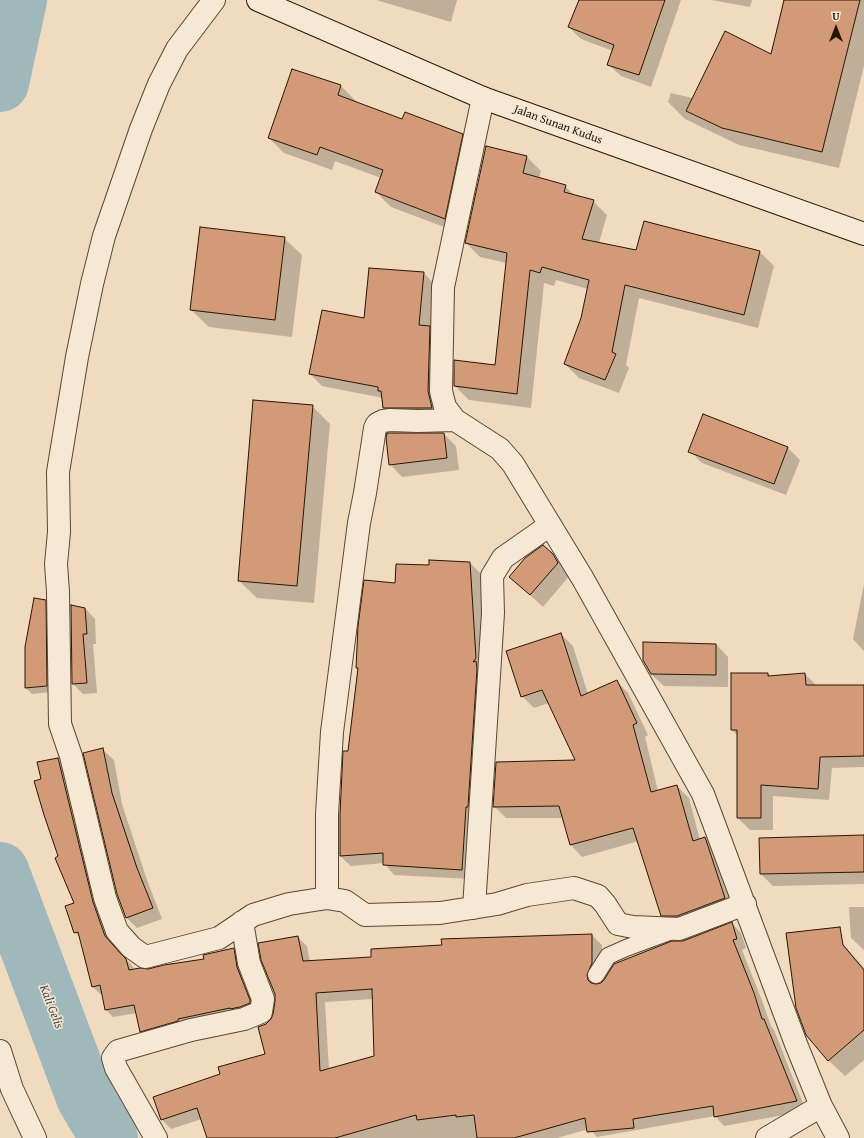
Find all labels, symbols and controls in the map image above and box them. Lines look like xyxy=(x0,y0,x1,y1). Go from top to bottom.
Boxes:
north arrow xyxy=(816,8,856,48)
text: U xyxy=(832,8,840,24)
street label: Jalan Sunan Kudus xyxy=(512,102,604,148)
water label: Kali Gelis xyxy=(36,983,66,1031)

